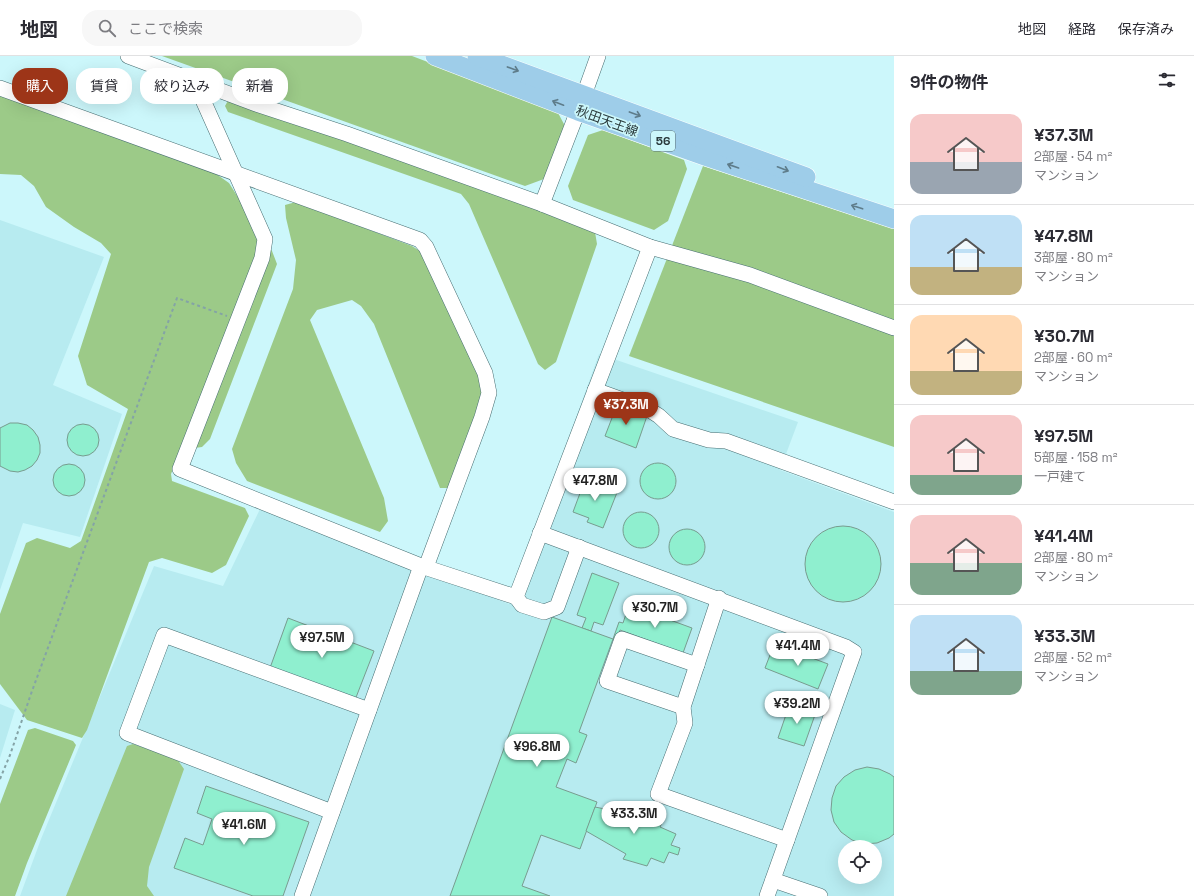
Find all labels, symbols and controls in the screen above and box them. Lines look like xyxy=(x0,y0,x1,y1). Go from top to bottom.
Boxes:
search box xyxy=(82,10,362,46)
text: 地図 xyxy=(20,17,58,42)
icon: search xyxy=(96,17,118,39)
text: ここで検索 xyxy=(128,19,203,38)
text: 地図 xyxy=(1018,20,1046,38)
text: 経路 xyxy=(1068,20,1096,38)
text: 保存済み xyxy=(1118,20,1174,38)
one-way arrow xyxy=(507,66,519,74)
chip: 購入 xyxy=(12,68,68,104)
chip: 賃貸 xyxy=(76,68,132,104)
chip: 絞り込み xyxy=(140,68,224,104)
chip: 新着 xyxy=(232,68,288,104)
icon: filters xyxy=(1156,69,1178,91)
text: 9件の物件 xyxy=(910,71,989,93)
one-way arrow xyxy=(553,99,565,107)
street label: 秋田天王線 xyxy=(574,102,640,140)
one-way arrow xyxy=(629,111,641,119)
text: ¥37.3M xyxy=(1034,124,1094,146)
icon: home xyxy=(942,130,990,178)
road number: 56 xyxy=(651,131,675,151)
text: 2部屋 · 54 m² xyxy=(1034,148,1112,165)
one-way arrow xyxy=(728,162,740,170)
one-way arrow xyxy=(777,166,789,174)
text: マンション xyxy=(1034,167,1099,184)
one-way arrow xyxy=(851,203,864,210)
text: ¥47.8M xyxy=(1034,225,1093,247)
icon: home xyxy=(942,231,990,279)
text: 3部屋 · 80 m² xyxy=(1034,249,1113,266)
text: マンション xyxy=(1034,268,1099,285)
text: ¥30.7M xyxy=(1034,325,1095,347)
icon: home xyxy=(942,331,990,379)
text: 2部屋 · 60 m² xyxy=(1034,349,1113,366)
text: マンション xyxy=(1034,368,1099,385)
pin: ¥37.3M xyxy=(593,392,659,426)
text: ¥37.3M xyxy=(603,396,649,413)
text: ¥97.5M xyxy=(1034,425,1093,447)
icon: home xyxy=(942,431,990,479)
text: 5部屋 · 158 m² xyxy=(1034,449,1118,466)
pin: ¥47.8M xyxy=(562,468,628,502)
text: 一戸建て xyxy=(1034,468,1086,485)
text: ¥47.8M xyxy=(572,472,618,489)
text: ¥41.4M xyxy=(1034,525,1093,547)
icon: home xyxy=(942,531,990,579)
text: 2部屋 · 80 m² xyxy=(1034,549,1113,566)
text: マンション xyxy=(1034,568,1099,585)
pin: ¥30.7M xyxy=(622,595,688,629)
text: ¥30.7M xyxy=(632,599,678,616)
pin: ¥97.5M xyxy=(289,625,355,659)
text: ¥33.3M xyxy=(1034,625,1096,647)
text: ¥97.5M xyxy=(299,629,345,646)
icon: home xyxy=(942,631,990,679)
pin: ¥41.4M xyxy=(765,633,831,667)
text: ¥41.4M xyxy=(775,637,821,654)
text: 2部屋 · 52 m² xyxy=(1034,649,1112,666)
text: マンション xyxy=(1034,668,1099,685)
pin: ¥39.2M xyxy=(764,691,830,725)
text: ¥39.2M xyxy=(774,695,820,712)
pin: ¥96.8M xyxy=(504,734,570,768)
text: ¥96.8M xyxy=(513,738,561,755)
pin: ¥33.3M xyxy=(601,801,667,835)
text: ¥33.3M xyxy=(610,805,658,822)
pin: ¥41.6M xyxy=(211,812,277,846)
text: ¥41.6M xyxy=(222,816,266,833)
map controls xyxy=(838,840,882,884)
button: locate xyxy=(838,840,882,884)

